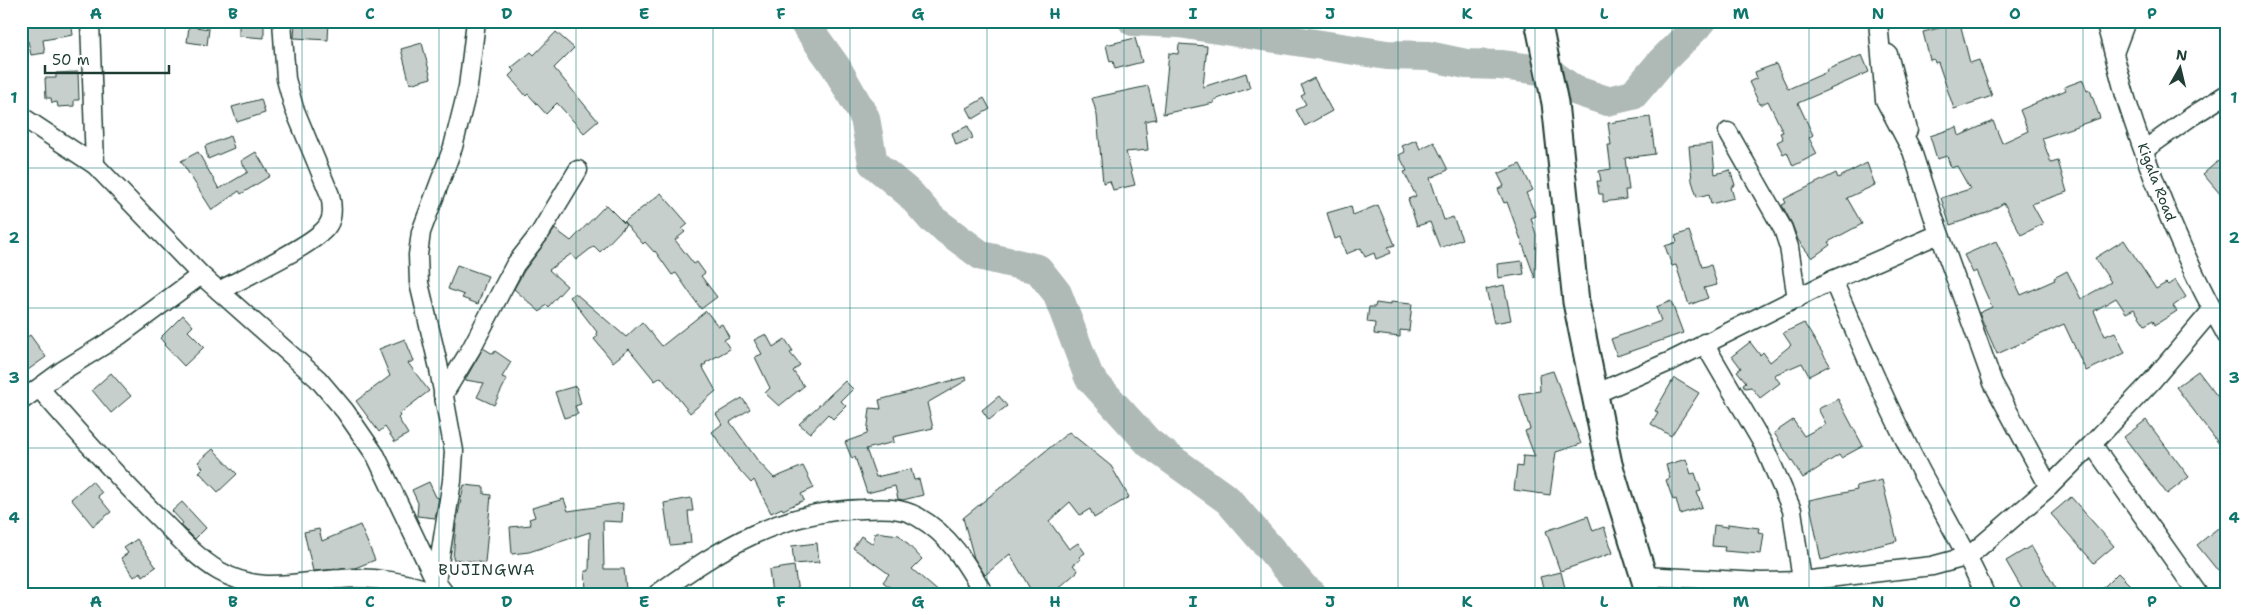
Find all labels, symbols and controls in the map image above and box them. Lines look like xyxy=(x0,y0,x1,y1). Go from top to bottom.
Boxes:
text: A xyxy=(90,3,102,24)
text: B xyxy=(228,3,238,24)
text: C xyxy=(365,3,375,24)
text: D xyxy=(501,3,513,24)
text: E xyxy=(639,3,649,24)
text: F xyxy=(776,3,786,24)
text: G xyxy=(912,3,925,24)
text: H xyxy=(1049,3,1061,24)
text: I xyxy=(1189,3,1198,24)
text: J xyxy=(1325,3,1335,24)
text: K xyxy=(1462,3,1473,24)
text: L xyxy=(1600,3,1609,24)
text: M xyxy=(1733,3,1750,24)
text: N xyxy=(1872,3,1884,24)
text: O xyxy=(2009,3,2021,24)
text: P xyxy=(2147,3,2157,24)
scale bar xyxy=(45,42,169,74)
north arrow xyxy=(2156,42,2206,92)
text: N xyxy=(2175,45,2189,65)
text: 50 m xyxy=(52,50,90,70)
text: 1 xyxy=(10,87,18,108)
text: 1 xyxy=(2230,87,2238,108)
street label: Kigala Road xyxy=(2134,140,2180,224)
text: 2 xyxy=(8,227,20,248)
text: 2 xyxy=(2228,227,2240,248)
text: 3 xyxy=(8,367,20,388)
text: 3 xyxy=(2228,367,2240,388)
text: 4 xyxy=(8,507,20,528)
text: 4 xyxy=(2228,507,2240,528)
district label: BUJINGWA xyxy=(438,559,536,580)
text: A xyxy=(90,591,102,612)
text: B xyxy=(228,591,238,612)
text: C xyxy=(365,591,375,612)
text: D xyxy=(501,591,513,612)
text: E xyxy=(639,591,649,612)
text: F xyxy=(776,591,786,612)
text: G xyxy=(912,591,925,612)
text: H xyxy=(1049,591,1061,612)
text: I xyxy=(1189,591,1198,612)
text: J xyxy=(1325,591,1335,612)
text: K xyxy=(1462,591,1473,612)
text: L xyxy=(1600,591,1609,612)
text: M xyxy=(1733,591,1750,612)
text: N xyxy=(1872,591,1884,612)
text: O xyxy=(2009,591,2021,612)
text: P xyxy=(2147,591,2157,612)

